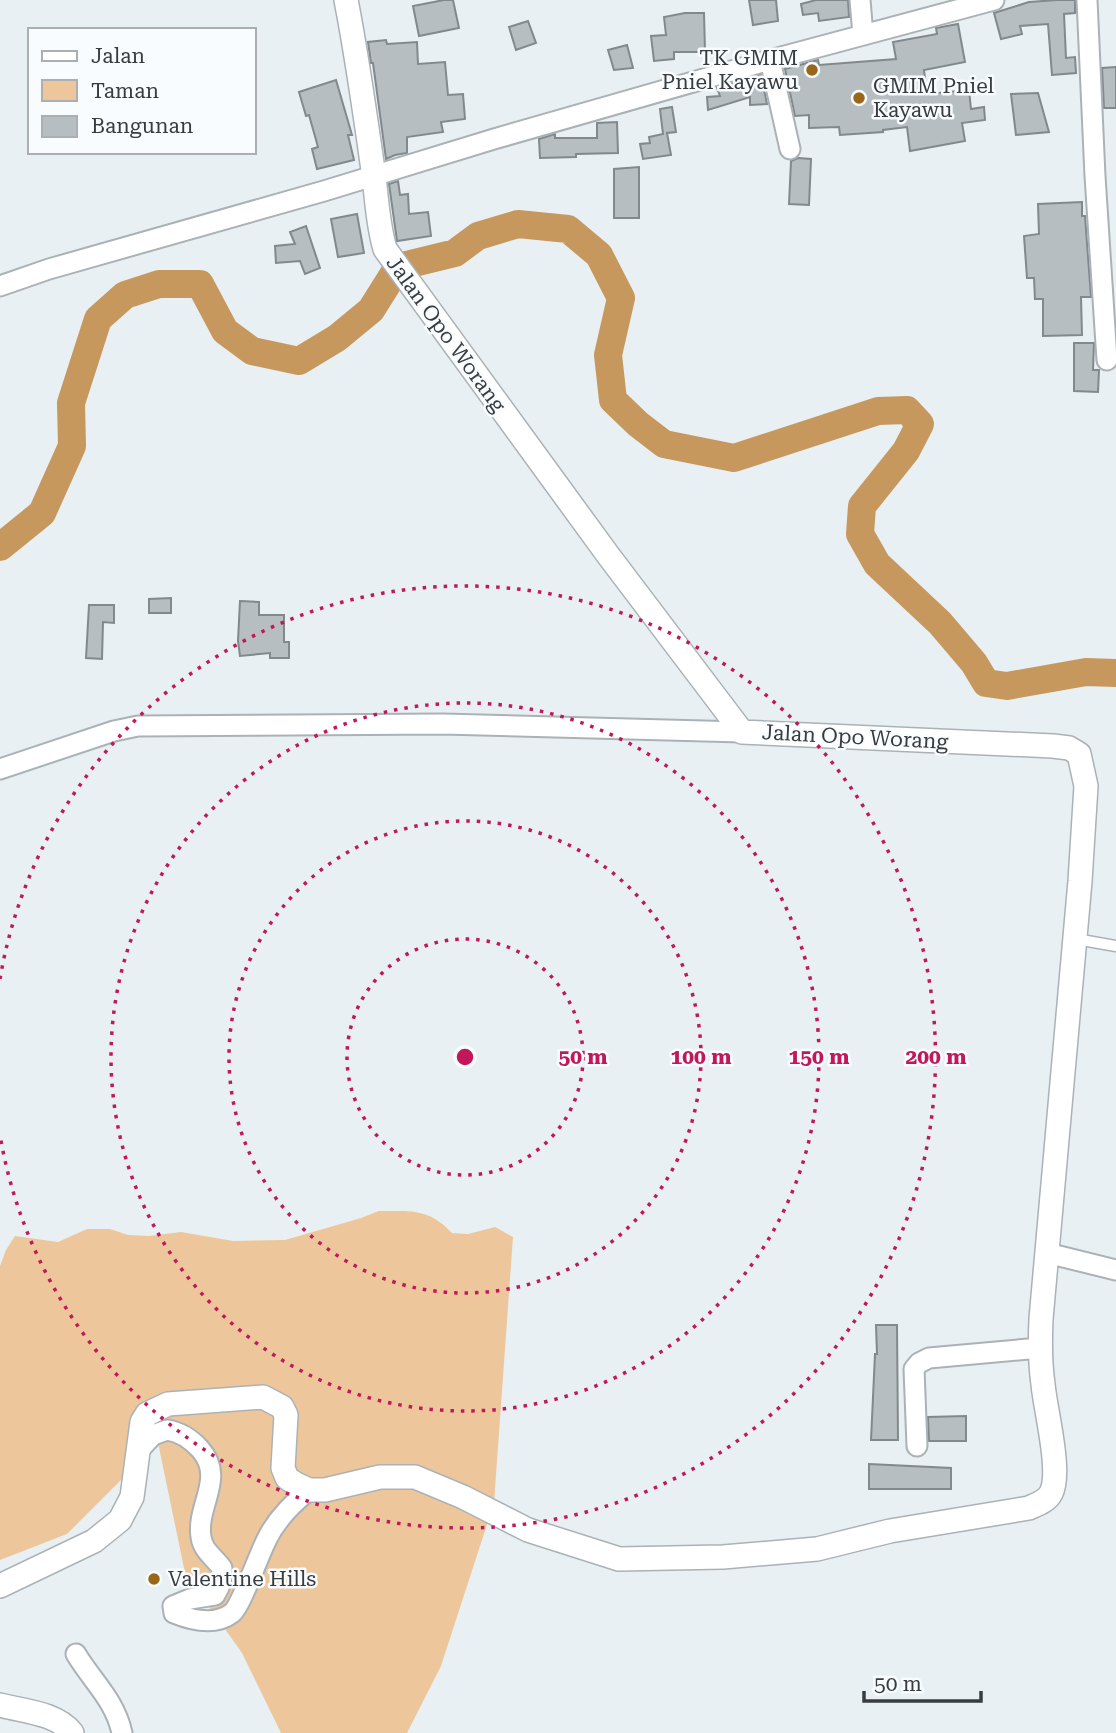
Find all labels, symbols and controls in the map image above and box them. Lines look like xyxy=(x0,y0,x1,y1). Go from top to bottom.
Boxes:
legend xyxy=(28,28,256,154)
text: Jalan xyxy=(91,44,146,68)
place label: TK GMIM Pniel Kayawu xyxy=(662,46,798,94)
marker: TK GMIM Pniel Kayawu xyxy=(804,62,820,78)
place label: GMIM Pniel Kayawu xyxy=(873,74,995,122)
text: Taman xyxy=(91,79,160,103)
marker: GMIM Pniel Kayawu xyxy=(851,90,867,106)
text: Bangunan xyxy=(91,114,194,138)
street label: Jalan Opo Worang xyxy=(381,251,511,417)
street label: Jalan Opo Worang xyxy=(761,720,949,754)
centre of rings xyxy=(453,1045,477,1069)
text: 50 m xyxy=(558,1045,608,1069)
text: 100 m xyxy=(671,1045,731,1069)
text: 150 m xyxy=(789,1045,849,1069)
text: 200 m xyxy=(906,1045,966,1069)
place label: Valentine Hills xyxy=(168,1567,316,1591)
marker: Valentine Hills xyxy=(146,1571,162,1587)
scale bar xyxy=(864,1660,981,1704)
text: 50 m xyxy=(874,1672,922,1696)

